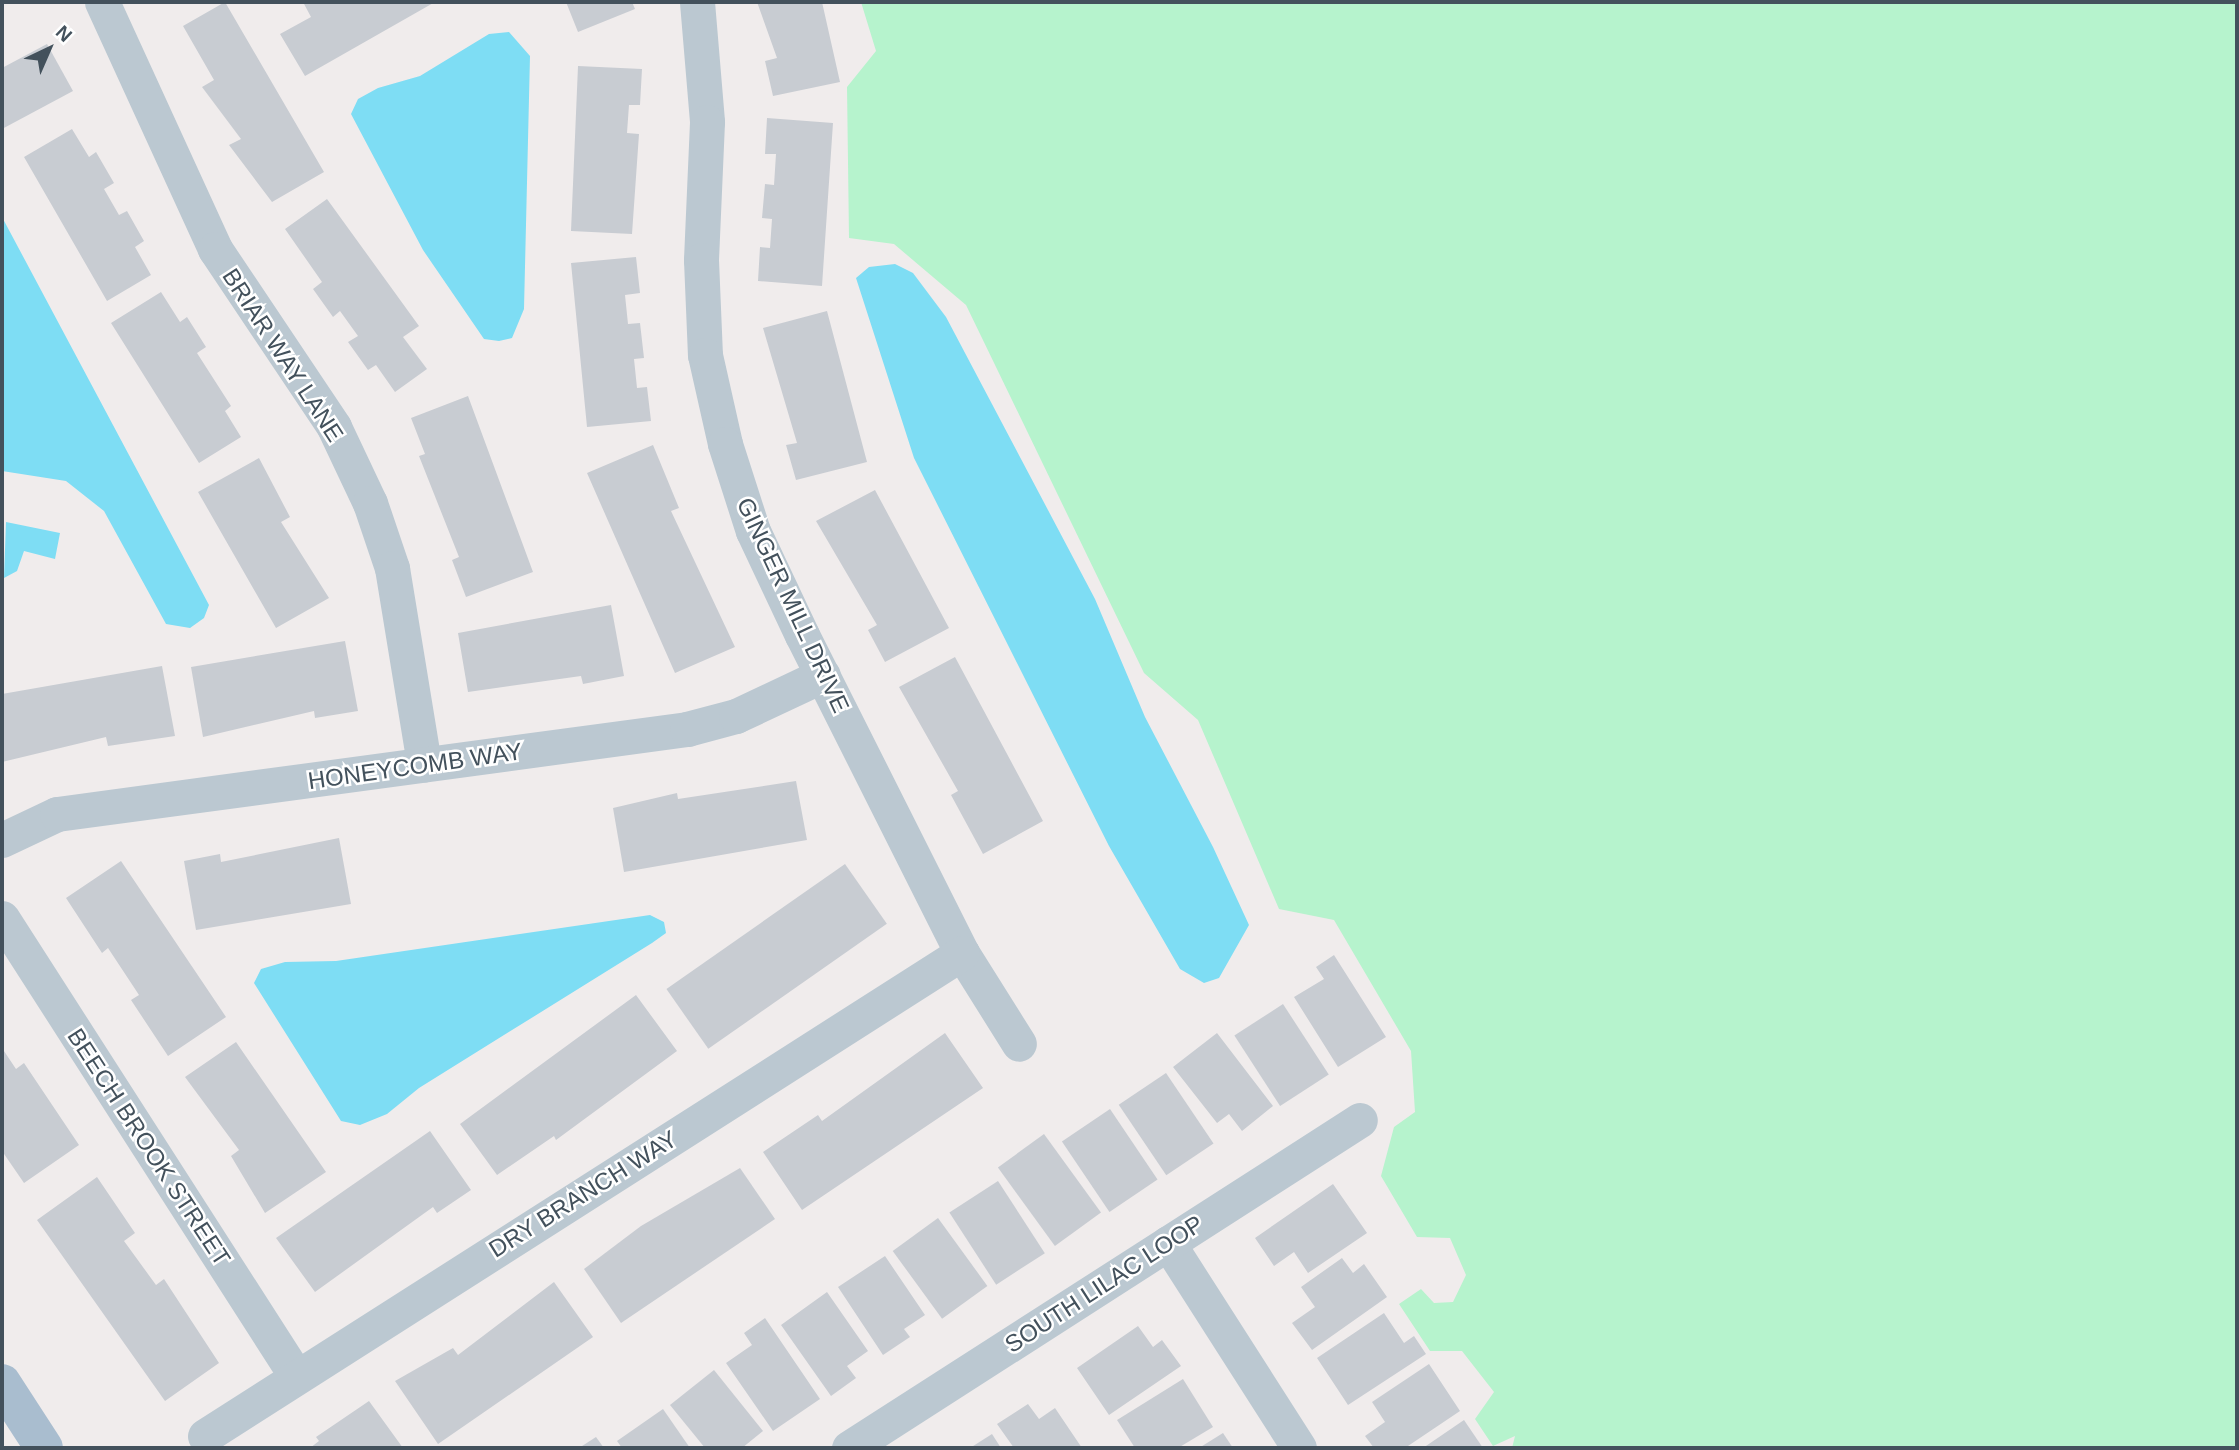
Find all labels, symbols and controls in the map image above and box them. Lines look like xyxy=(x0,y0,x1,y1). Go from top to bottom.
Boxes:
north arrow xyxy=(14,14,84,84)
text: N xyxy=(52,21,76,46)
street label: BRIAR WAY LANE xyxy=(216,263,350,447)
street label: GINGER MILL DRIVE xyxy=(730,493,856,717)
street label: HONEYCOMB WAY xyxy=(306,737,524,795)
street label: BEECH BROOK STREET xyxy=(61,1023,237,1271)
street label: DRY BRANCH WAY xyxy=(483,1124,683,1264)
street label: SOUTH LILAC LOOP xyxy=(999,1209,1209,1359)

